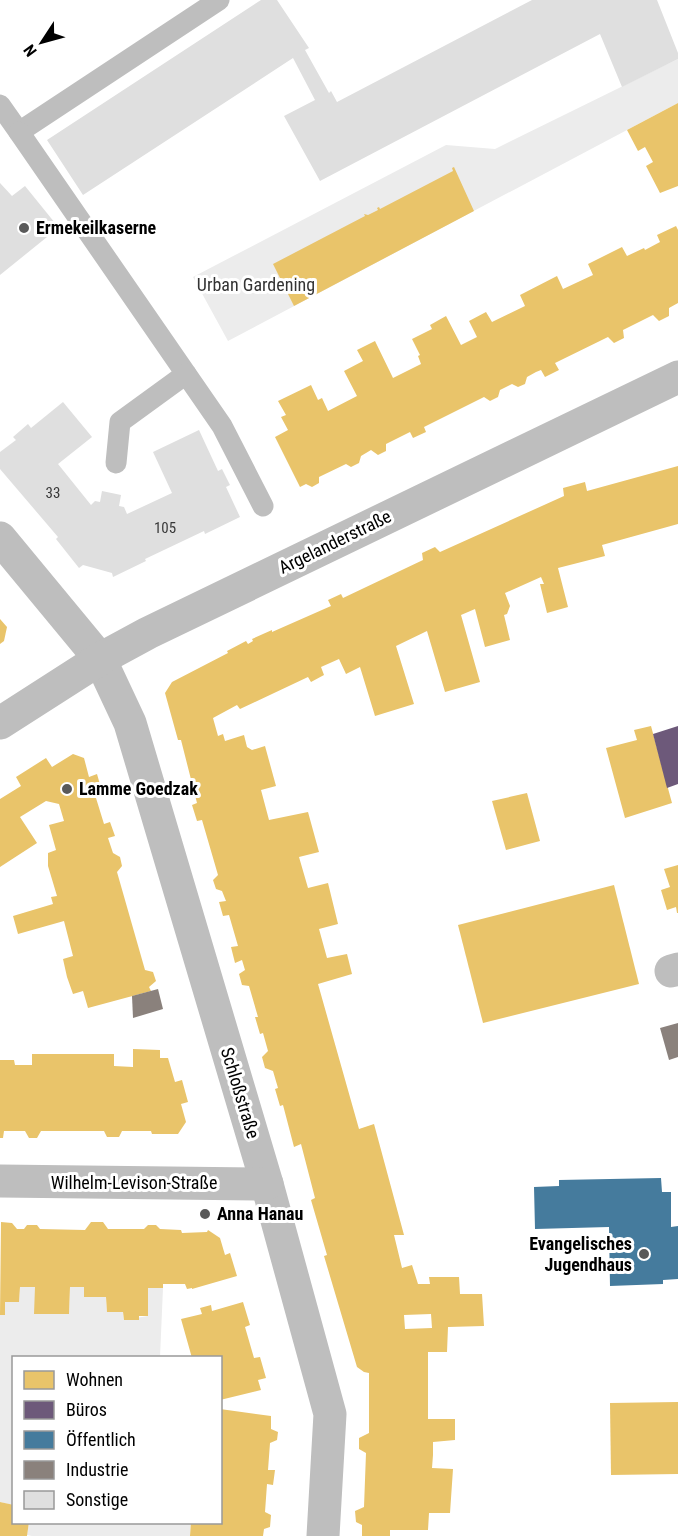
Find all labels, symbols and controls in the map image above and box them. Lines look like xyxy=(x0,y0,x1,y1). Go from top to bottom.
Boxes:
north arrow xyxy=(12,12,72,72)
text: N xyxy=(20,41,41,60)
place label: Ermekeilkaserne xyxy=(36,217,157,238)
marker: Ermekeilkaserne xyxy=(17,221,31,235)
park label: Urban Gardening xyxy=(197,274,315,295)
house number: 33 xyxy=(46,484,60,502)
street label: Argelanderstraße xyxy=(275,505,394,578)
house number: 105 xyxy=(154,519,176,537)
place label: Lamme Goedzak xyxy=(79,778,198,799)
marker: Lamme Goedzak xyxy=(60,782,74,796)
street label: Schloßstraße xyxy=(217,1045,264,1141)
street label: Wilhelm-Levison-Straße xyxy=(51,1172,217,1193)
place label: Anna Hanau xyxy=(217,1203,303,1224)
marker: Anna Hanau xyxy=(198,1207,212,1221)
place label: Evangelisches Jugendhaus xyxy=(529,1233,632,1275)
marker: Evangelisches Jugendhaus xyxy=(637,1247,651,1261)
legend xyxy=(12,1356,222,1524)
text: Wohnen xyxy=(66,1369,123,1390)
text: Büros xyxy=(66,1399,107,1420)
text: Öffentlich xyxy=(66,1429,136,1450)
text: Industrie xyxy=(66,1459,128,1480)
text: Sonstige xyxy=(66,1489,128,1510)

